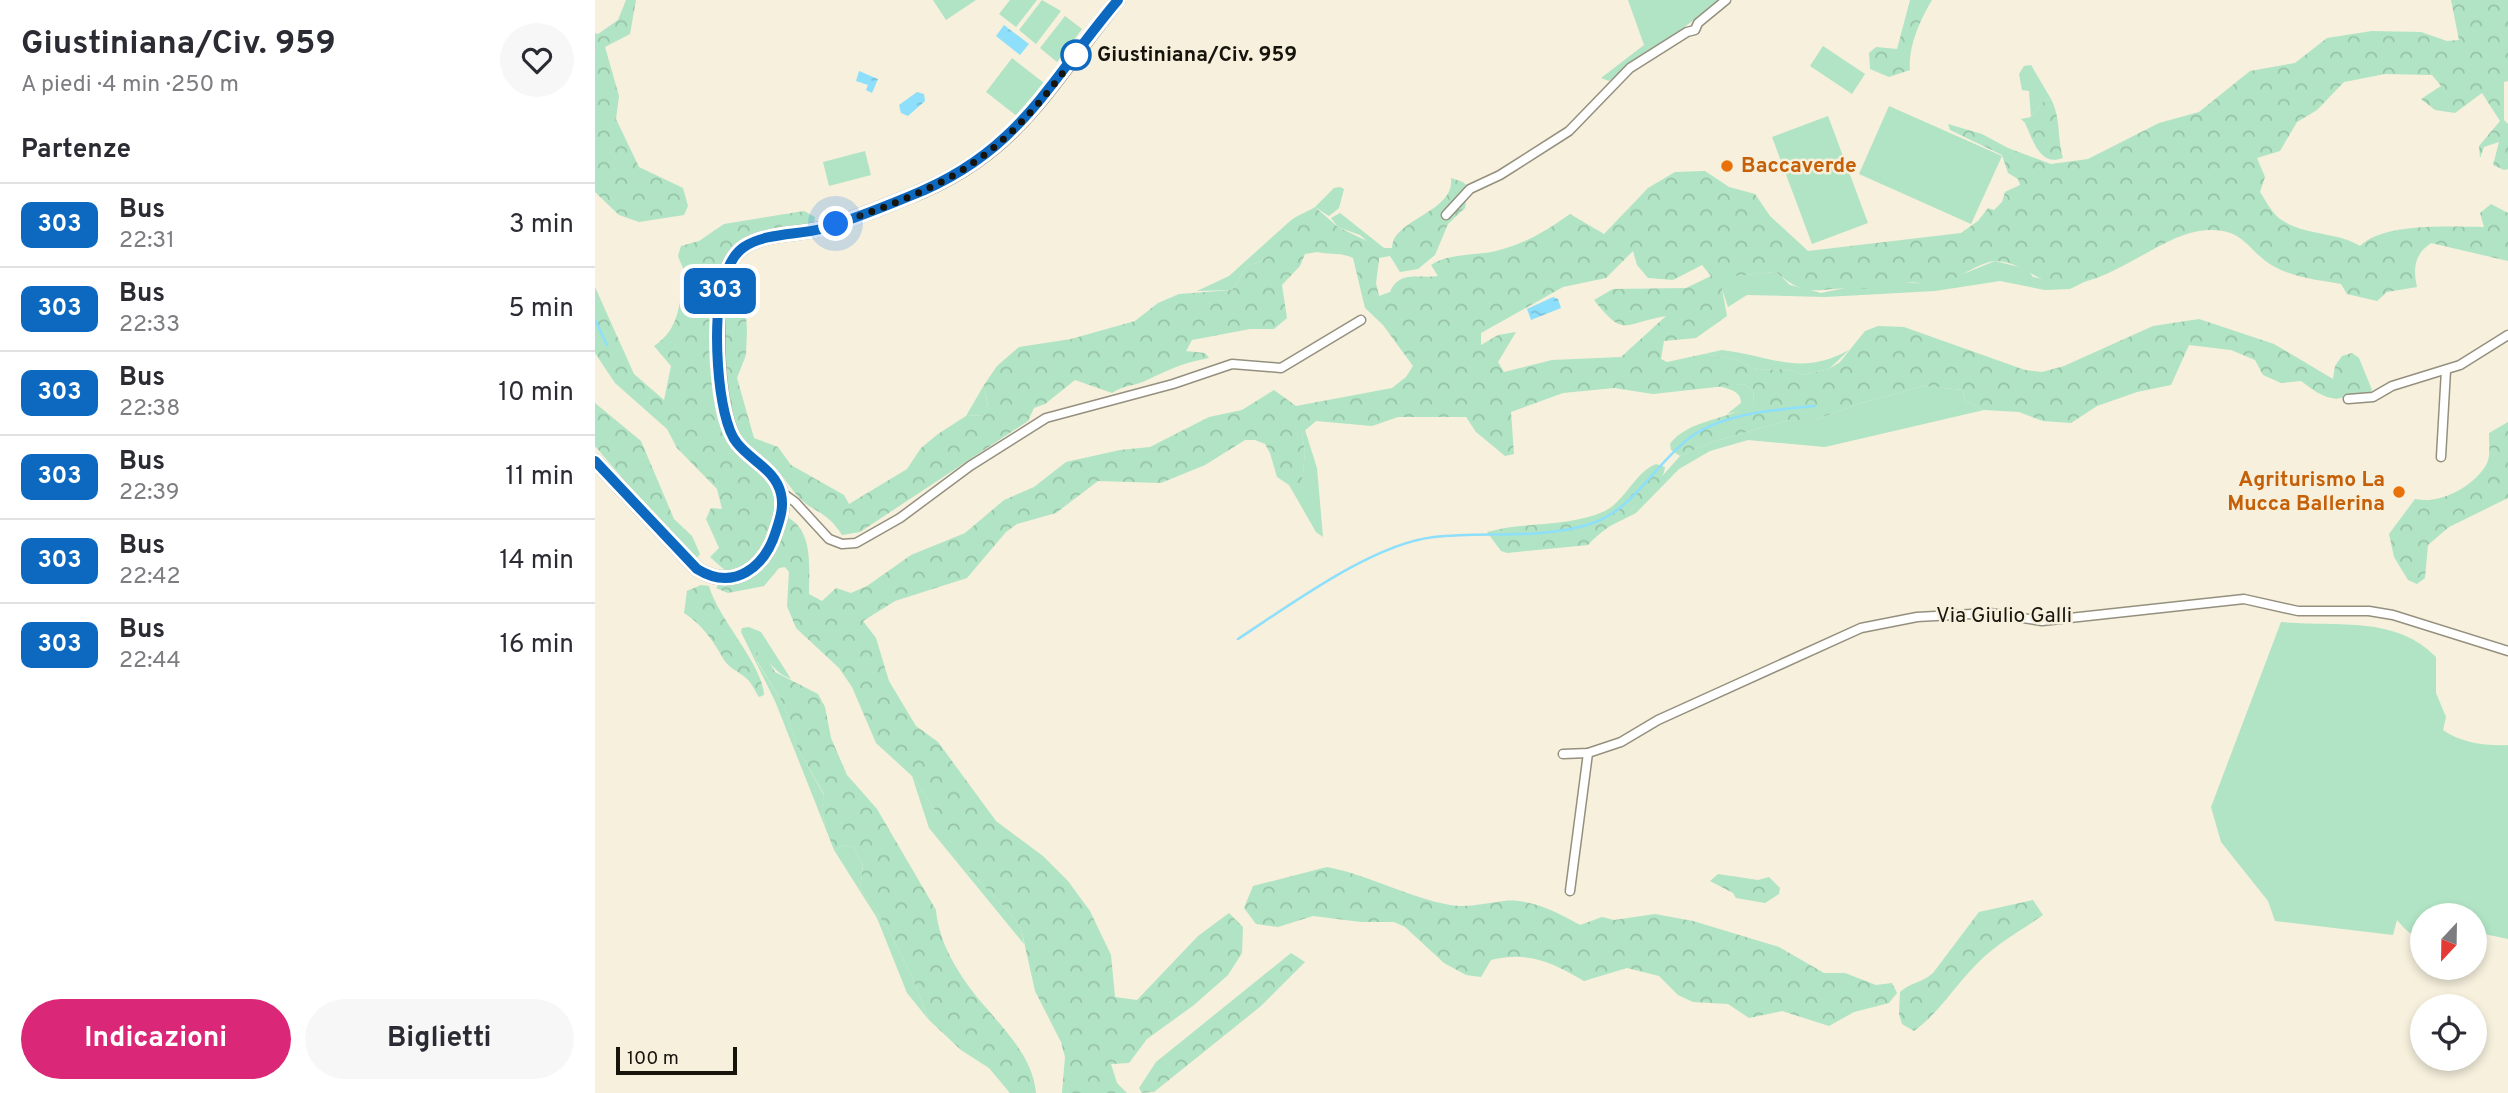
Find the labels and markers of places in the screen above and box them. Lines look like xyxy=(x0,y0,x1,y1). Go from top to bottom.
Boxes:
marker: Giustiniana/Civ. 959 xyxy=(1061,40,1091,70)
place label: Giustiniana/Civ. 959 xyxy=(1097,42,1297,69)
place label: Baccaverde xyxy=(1741,153,1857,180)
marker: Baccaverde xyxy=(1719,158,1735,174)
place label: Agriturismo La Mucca Ballerina xyxy=(2227,467,2385,518)
marker: Agriturismo La Mucca Ballerina xyxy=(2391,484,2407,500)

